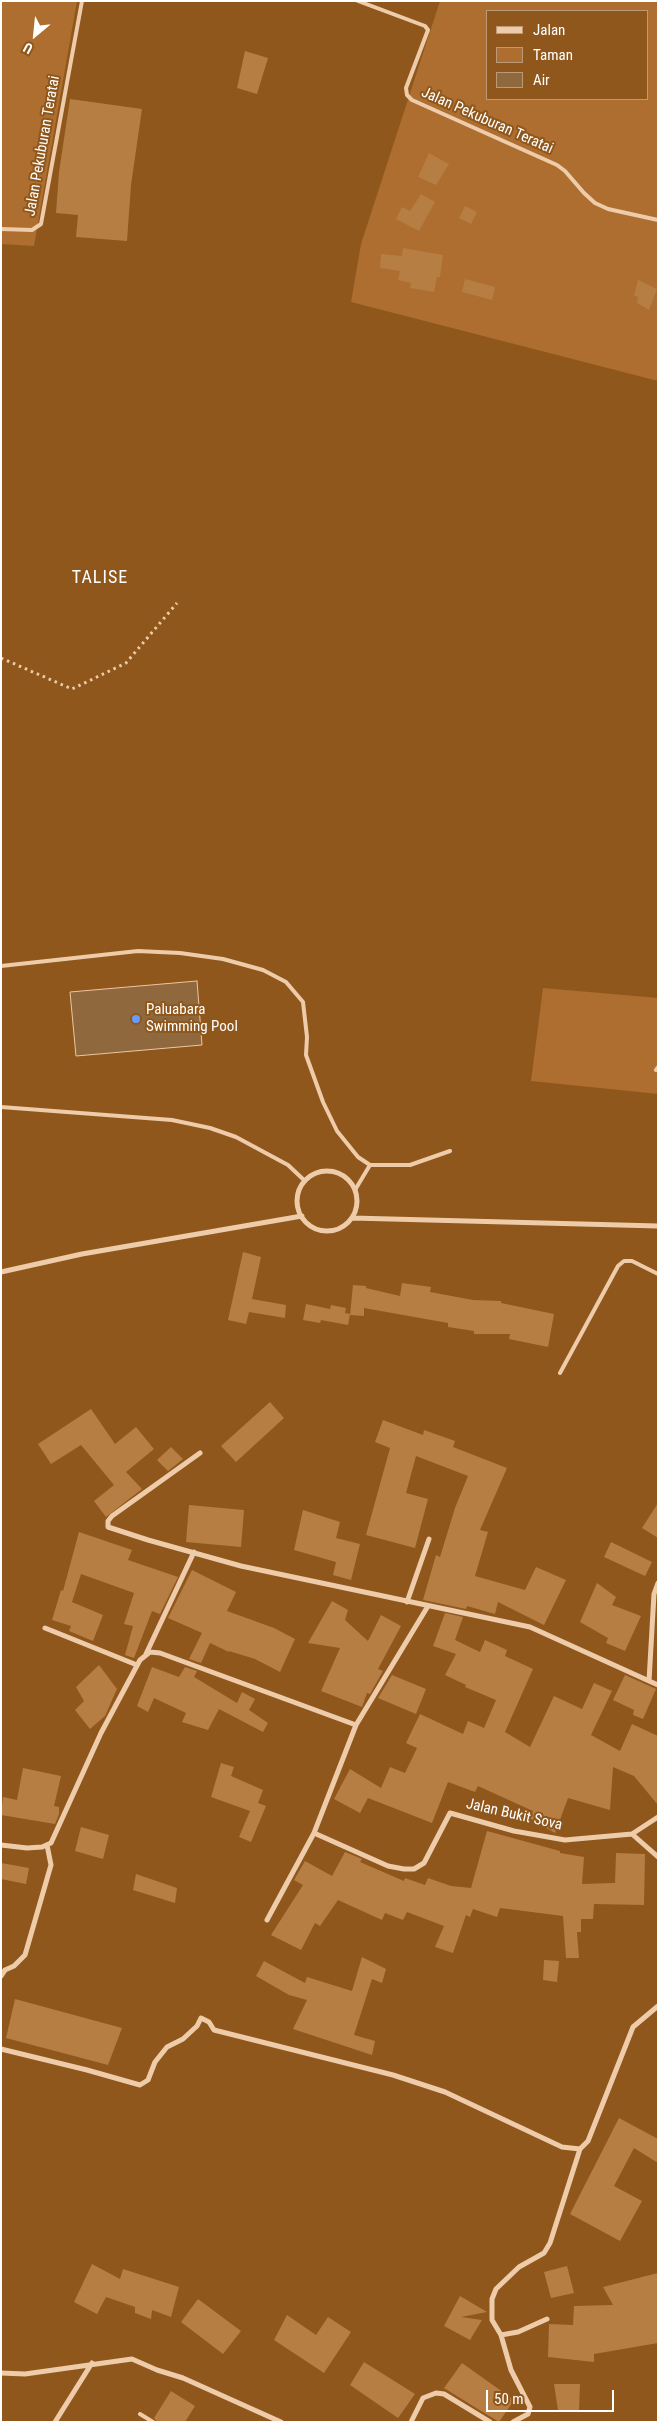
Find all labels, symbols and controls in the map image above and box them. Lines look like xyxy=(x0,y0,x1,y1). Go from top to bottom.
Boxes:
north arrow xyxy=(10,10,60,60)
legend xyxy=(487,10,649,100)
text: Jalan xyxy=(533,21,565,39)
text: U xyxy=(21,39,35,57)
text: Taman xyxy=(533,46,573,64)
text: Air xyxy=(533,71,550,89)
street label: Jalan Pekuburan Teratai xyxy=(22,74,64,218)
street label: Jalan Pekuburan Teratai xyxy=(418,84,556,158)
district label: TALISE xyxy=(71,567,129,589)
place label: Paluabara Swimming Pool xyxy=(146,1001,238,1036)
marker: Paluabara Swimming Pool xyxy=(130,1013,142,1025)
street label: Jalan Bukit Sova xyxy=(464,1795,564,1835)
scale bar xyxy=(489,2380,616,2412)
text: 50 m xyxy=(494,2390,524,2408)

